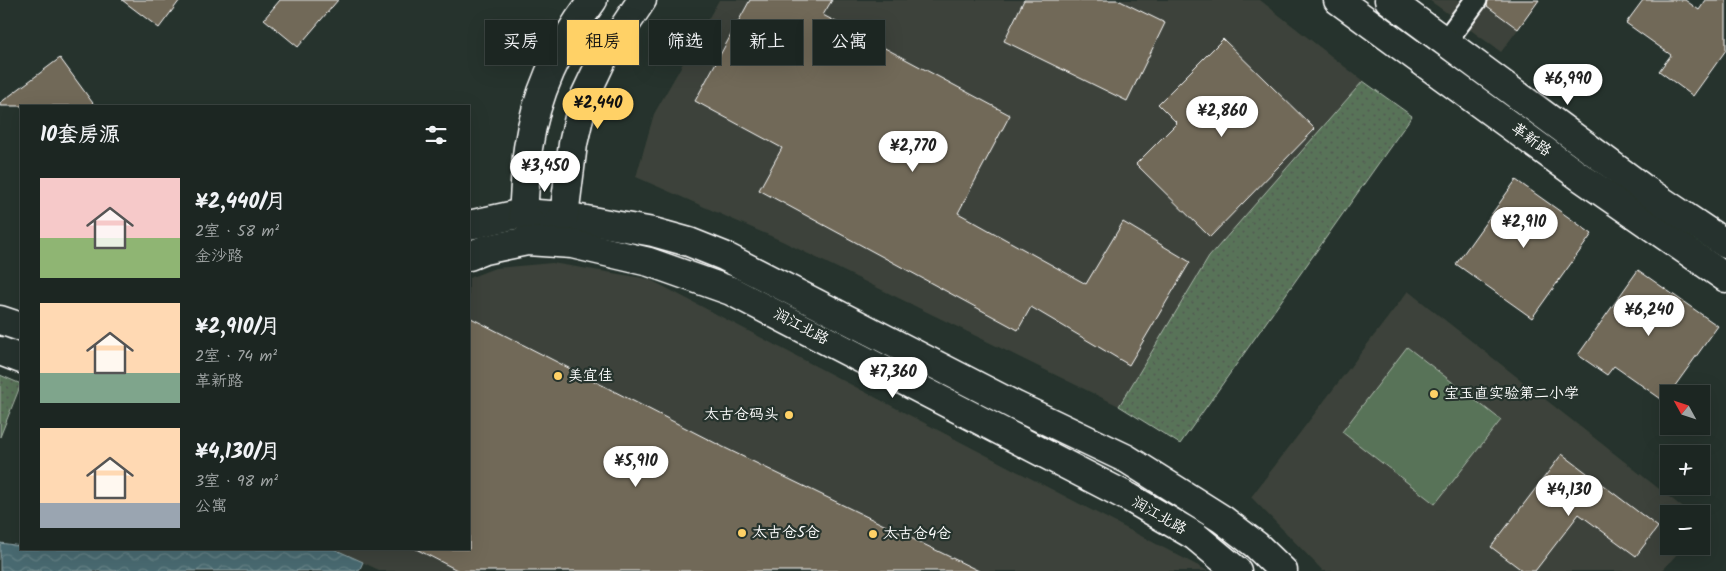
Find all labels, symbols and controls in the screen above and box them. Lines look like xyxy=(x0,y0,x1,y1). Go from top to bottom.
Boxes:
chip: 买房 xyxy=(485,20,557,65)
chip: 租房 xyxy=(567,20,639,65)
chip: 筛选 xyxy=(649,20,721,65)
chip: 新上 xyxy=(731,20,803,65)
chip: 公寓 xyxy=(813,20,885,65)
pin: ¥6,990 xyxy=(1527,64,1609,106)
text: ¥6,990 xyxy=(1544,67,1592,92)
pin: ¥2,440 xyxy=(557,88,639,130)
text: ¥2,440 xyxy=(573,91,623,116)
pin: ¥2,860 xyxy=(1181,96,1263,138)
text: ¥2,860 xyxy=(1197,99,1247,124)
street label: 革新路 xyxy=(1506,117,1556,163)
text: 10套房源 xyxy=(40,119,120,152)
icon: filters xyxy=(422,121,450,149)
pin: ¥2,770 xyxy=(872,130,954,173)
text: ¥2,770 xyxy=(890,134,936,159)
pin: ¥3,450 xyxy=(504,150,586,193)
text: ¥3,450 xyxy=(521,154,569,179)
text: ¥2,440/月 xyxy=(195,186,286,219)
icon: home xyxy=(80,198,140,258)
pin: ¥2,910 xyxy=(1483,206,1565,249)
text: ¥2,910 xyxy=(1502,210,1546,235)
text: 2室 · 58 m² xyxy=(195,219,279,244)
text: 金沙路 xyxy=(195,244,243,269)
pin: ¥6,240 xyxy=(1608,294,1690,337)
text: ¥6,240 xyxy=(1625,298,1673,323)
street label: 润江北路 xyxy=(769,302,833,352)
text: ¥2,910/月 xyxy=(195,311,280,344)
icon: home xyxy=(80,323,140,383)
text: 2室 · 74 m² xyxy=(195,344,277,369)
pin: ¥7,360 xyxy=(852,356,934,399)
text: ¥7,360 xyxy=(869,360,917,385)
place label: 美宜佳 xyxy=(568,364,613,388)
text: 革新路 xyxy=(195,369,243,394)
marker: 美宜佳 xyxy=(552,370,564,382)
place label: 宝玉直实验第二小学 xyxy=(1444,382,1579,406)
north arrow xyxy=(1660,385,1710,435)
map controls xyxy=(1660,385,1710,555)
marker: 宝玉直实验第二小学 xyxy=(1428,388,1440,400)
place label: 太古仓码头 xyxy=(704,403,779,427)
marker: 太古仓码头 xyxy=(783,409,795,421)
text: ¥4,130/月 xyxy=(195,436,280,469)
button: + xyxy=(1660,445,1710,495)
pin: ¥5,910 xyxy=(595,446,677,488)
icon: home xyxy=(80,448,140,508)
text: ¥5,910 xyxy=(614,449,658,474)
text: 3室 · 98 m² xyxy=(195,469,278,494)
pin: ¥4,130 xyxy=(1528,474,1610,517)
text: ¥4,130 xyxy=(1547,478,1591,503)
street label: 润江北路 xyxy=(1127,491,1191,541)
text: 公寓 xyxy=(195,494,227,519)
button: − xyxy=(1660,505,1710,555)
place label: 太古仓5仓 xyxy=(752,521,820,545)
place label: 太古仓4仓 xyxy=(883,522,951,546)
marker: 太古仓5仓 xyxy=(736,527,748,539)
marker: 太古仓4仓 xyxy=(867,528,879,540)

